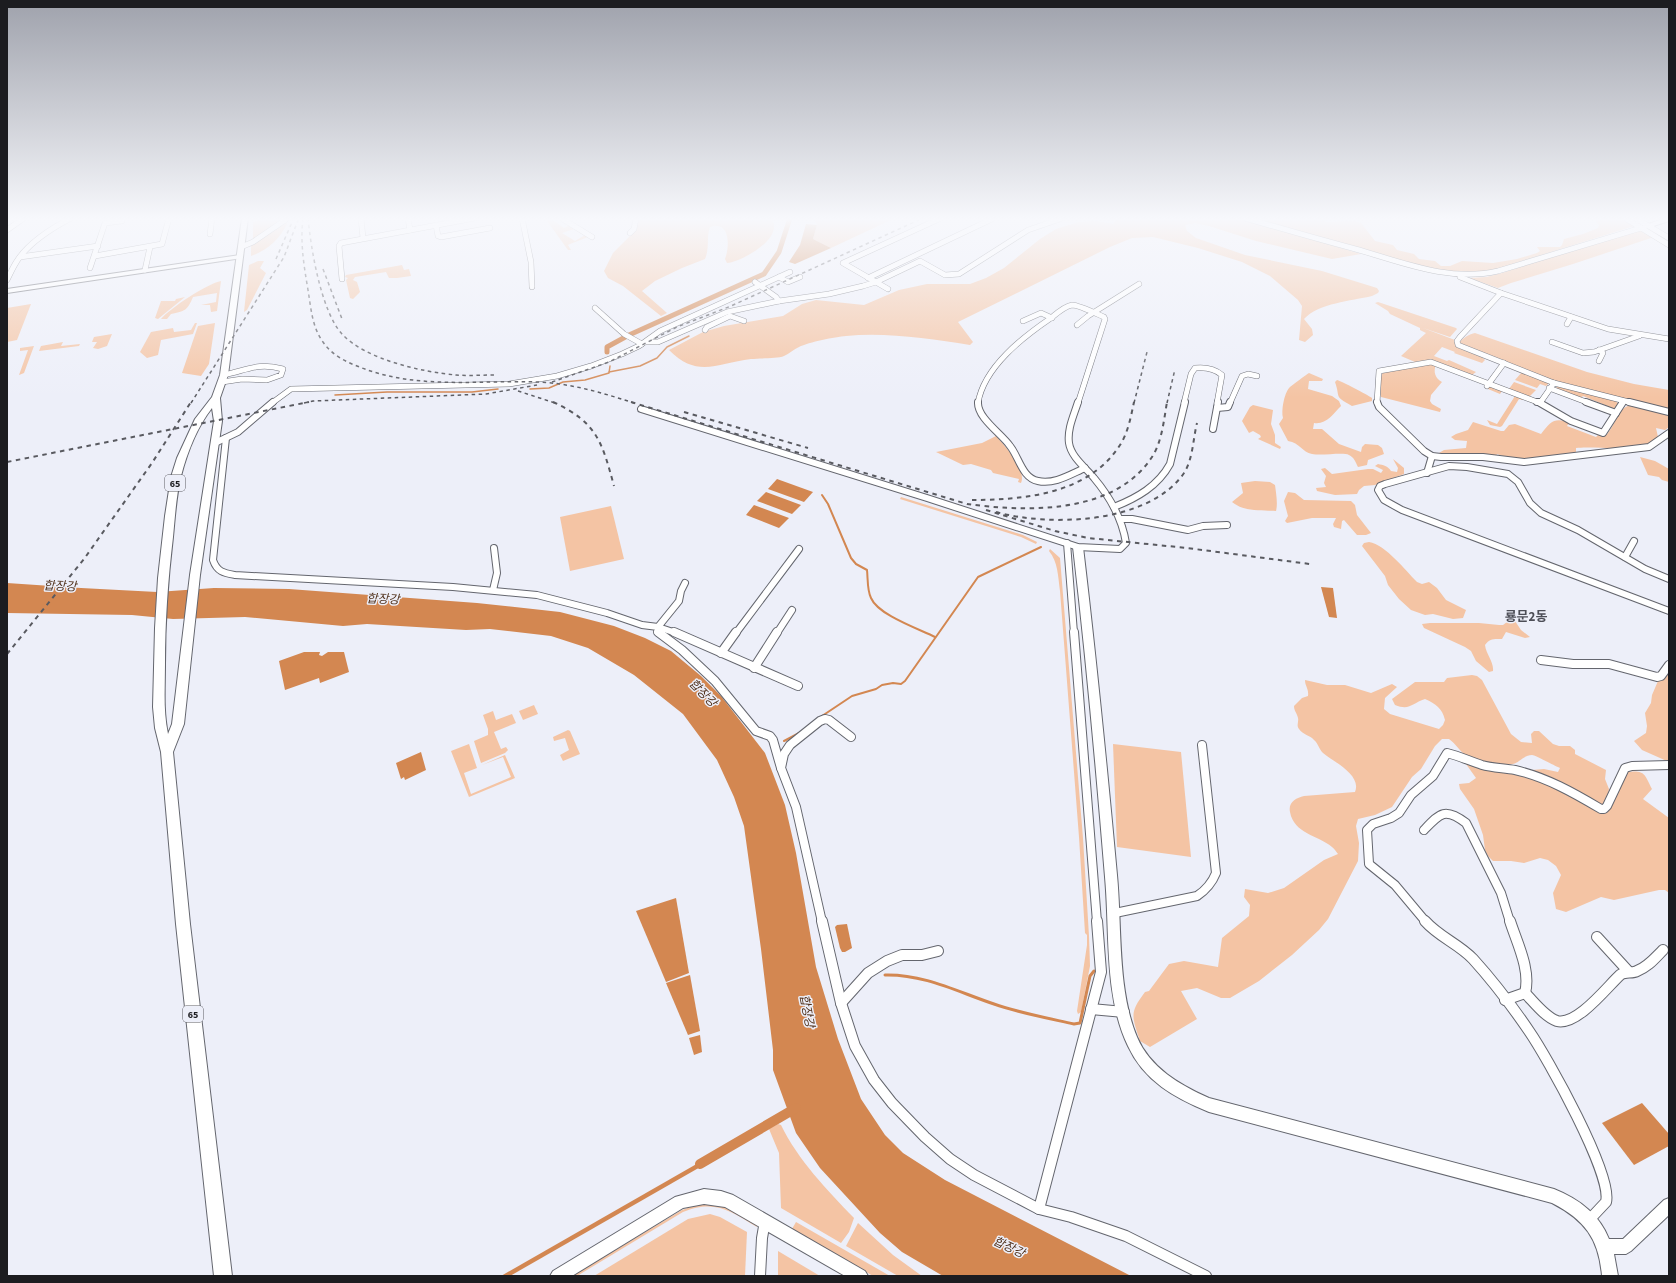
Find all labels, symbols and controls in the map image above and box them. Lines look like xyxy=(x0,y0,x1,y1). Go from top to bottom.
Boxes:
road number: 65 xyxy=(165,475,185,491)
water label: 합장강 xyxy=(43,577,79,596)
water label: 합장강 xyxy=(366,590,402,609)
district label: 룡문2동 xyxy=(1505,608,1547,626)
water label: 합장강 xyxy=(685,676,722,712)
water label: 합장강 xyxy=(795,993,818,1031)
road number: 65 xyxy=(183,1006,203,1022)
water label: 합장강 xyxy=(990,1233,1029,1263)

